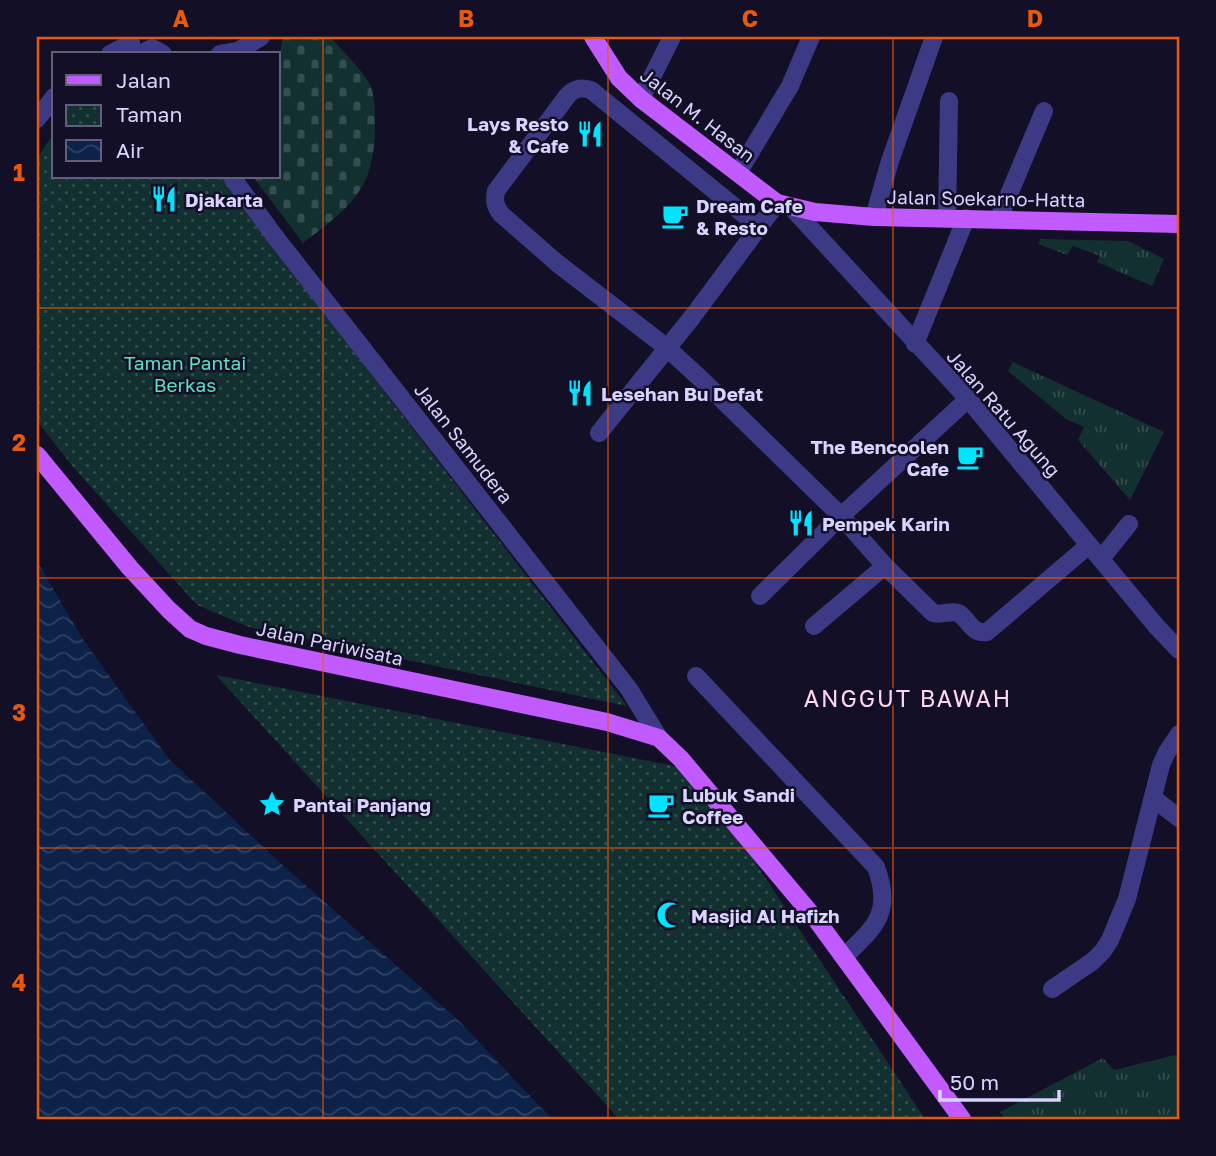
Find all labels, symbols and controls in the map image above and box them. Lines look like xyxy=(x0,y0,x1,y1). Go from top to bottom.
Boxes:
text: A xyxy=(173,4,190,32)
text: B xyxy=(458,4,474,32)
text: C xyxy=(742,4,758,32)
text: D xyxy=(1027,4,1043,32)
legend xyxy=(52,52,280,178)
street label: Jalan M. Hasan xyxy=(636,63,760,167)
text: Jalan xyxy=(116,67,171,93)
text: Taman xyxy=(116,101,182,127)
place label: Lays Resto & Cafe xyxy=(467,112,569,157)
restaurant icon: Lays Resto & Cafe xyxy=(575,119,605,149)
text: Air xyxy=(116,137,144,163)
text: 1 xyxy=(13,158,25,186)
restaurant icon: Djakarta xyxy=(149,184,179,214)
street label: Jalan Soekarno-Hatta xyxy=(886,185,1086,211)
place label: Djakarta xyxy=(185,188,263,211)
place label: Dream Cafe & Resto xyxy=(696,194,803,239)
cafe icon: Dream Cafe & Resto xyxy=(660,201,690,231)
street label: Jalan Ratu Agung xyxy=(943,345,1065,481)
park label: Taman Pantai Berkas xyxy=(124,351,246,396)
street label: Jalan Samudera xyxy=(410,378,518,508)
restaurant icon: Lesehan Bu Defat xyxy=(565,378,595,408)
place label: Lesehan Bu Defat xyxy=(601,382,763,405)
text: 2 xyxy=(12,428,26,456)
place label: The Bencoolen Cafe xyxy=(810,435,949,480)
cafe icon: The Bencoolen Cafe xyxy=(955,442,985,472)
restaurant icon: Pempek Karin xyxy=(786,508,816,538)
place label: Pempek Karin xyxy=(822,512,950,535)
street label: Jalan Pariwisata xyxy=(255,616,405,670)
district label: ANGGUT BAWAH xyxy=(804,684,1012,712)
text: 3 xyxy=(12,698,26,726)
place label: Lubuk Sandi Coffee xyxy=(682,783,795,828)
place icon: Pantai Panjang xyxy=(257,789,287,819)
cafe icon: Lubuk Sandi Coffee xyxy=(646,790,676,820)
place label: Pantai Panjang xyxy=(293,793,431,816)
mosque icon: Masjid Al Hafizh xyxy=(655,900,685,930)
place label: Masjid Al Hafizh xyxy=(691,904,840,927)
text: 4 xyxy=(12,968,26,996)
scale bar xyxy=(940,1058,1058,1102)
text: 50 m xyxy=(950,1069,999,1095)

